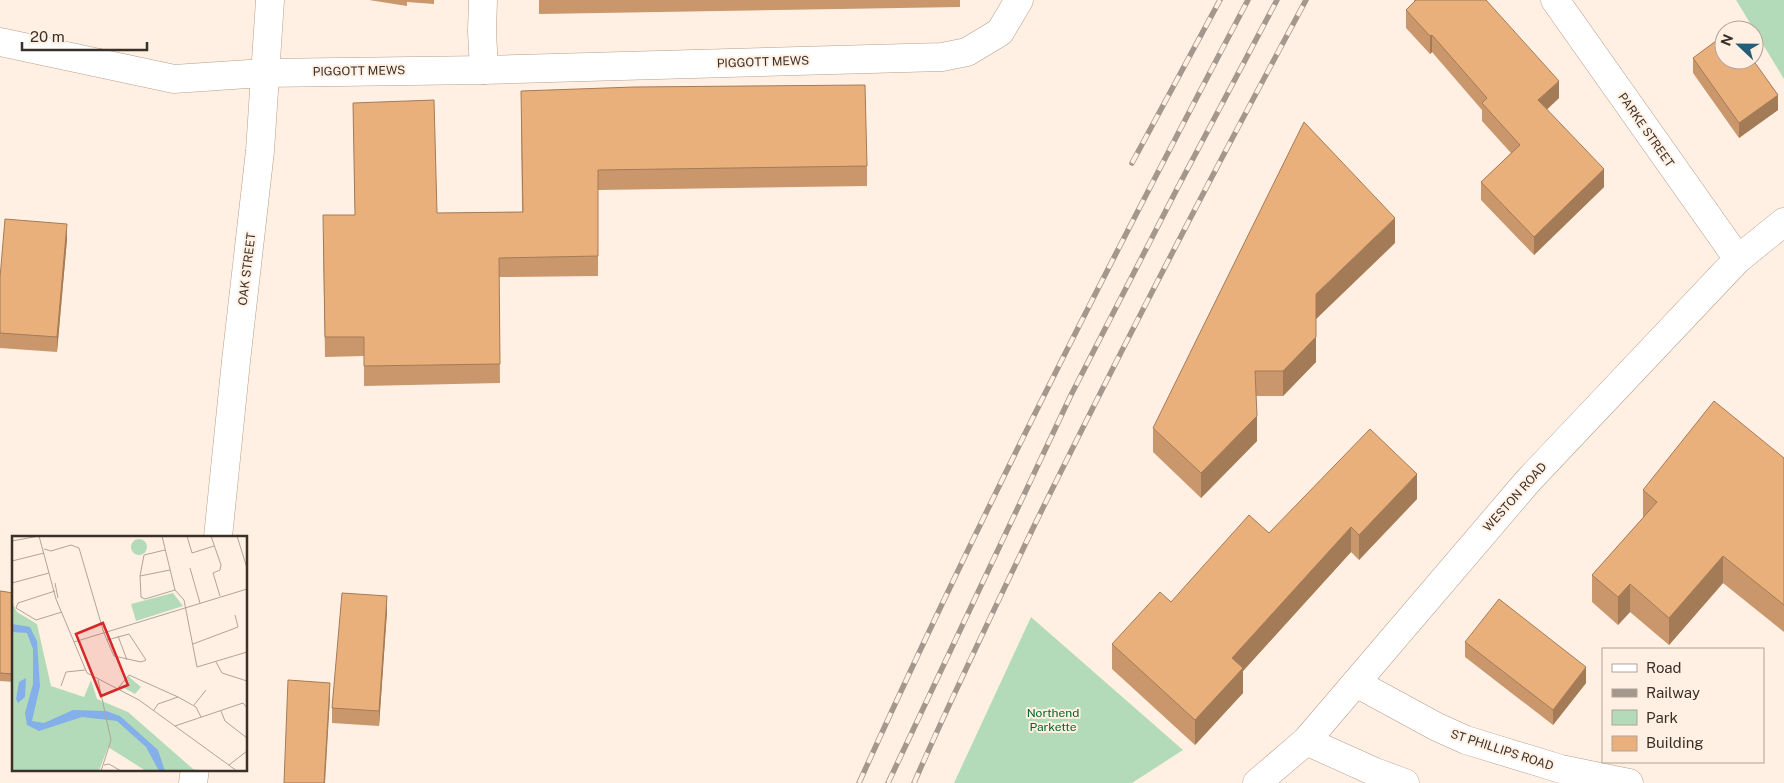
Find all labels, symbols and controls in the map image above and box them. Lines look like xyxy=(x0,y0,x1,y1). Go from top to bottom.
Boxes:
scale bar xyxy=(22,20,148,52)
north arrow xyxy=(1714,20,1764,70)
text: 20 m xyxy=(30,28,65,45)
text: N xyxy=(1717,32,1736,48)
street label: PIGGOTT MEWS xyxy=(717,53,809,71)
street label: PIGGOTT MEWS xyxy=(313,63,405,79)
street label: PARKE STREET xyxy=(1615,90,1677,170)
street label: OAK STREET xyxy=(236,232,258,306)
street label: WESTON ROAD xyxy=(1480,460,1550,534)
inset map xyxy=(12,536,248,770)
legend xyxy=(1602,648,1764,763)
text: Road xyxy=(1646,659,1682,676)
text: Railway xyxy=(1646,684,1700,701)
park label: Northend Parkette xyxy=(1027,706,1079,734)
text: Park xyxy=(1646,709,1678,726)
street label: ST PHILLIPS ROAD xyxy=(1449,727,1555,773)
text: Building xyxy=(1646,734,1704,751)

